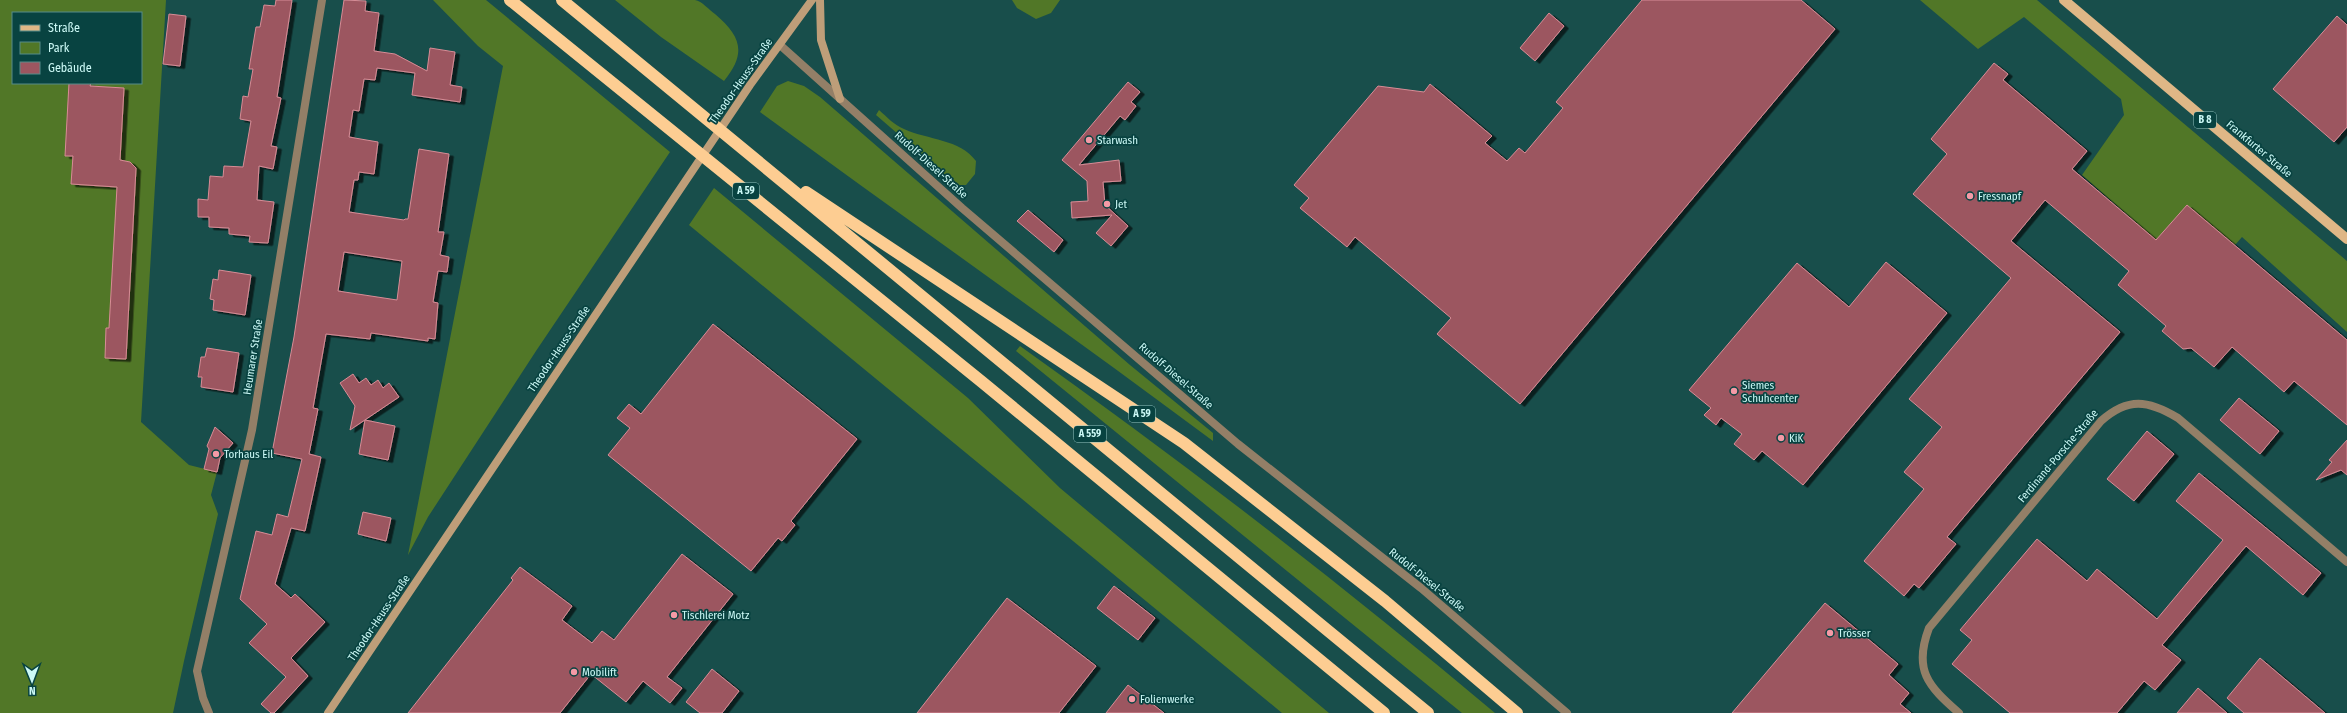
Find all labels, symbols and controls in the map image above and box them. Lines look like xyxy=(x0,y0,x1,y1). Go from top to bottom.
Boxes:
legend xyxy=(12,12,142,84)
text: Straße xyxy=(48,21,80,35)
street label: Theodor-Heuss-Straße xyxy=(707,36,775,126)
text: Park xyxy=(48,41,70,55)
text: Gebäude xyxy=(48,61,92,75)
road number: B 8 xyxy=(2194,112,2216,128)
street label: Frankfurter Straße xyxy=(2224,118,2294,180)
street label: Rudolf-Diesel-Straße xyxy=(892,129,970,201)
place label: Starwash xyxy=(1097,134,1138,147)
marker: Starwash xyxy=(1084,135,1094,145)
road number: A 59 xyxy=(733,183,759,199)
place label: Fressnapf xyxy=(1978,190,2022,203)
marker: Fressnapf xyxy=(1965,191,1975,201)
place label: Jet xyxy=(1115,198,1127,211)
marker: Jet xyxy=(1102,199,1112,209)
street label: Theodor-Heuss-Straße xyxy=(525,303,593,395)
street label: Heumarer Straße xyxy=(241,318,265,396)
street label: Rudolf-Diesel-Straße xyxy=(1136,340,1216,412)
place label: Siemes Schuhcenter xyxy=(1742,379,1798,405)
marker: Siemes Schuhcenter xyxy=(1729,386,1739,396)
road number: A 59 xyxy=(1129,406,1155,422)
street label: Ferdinand-Porsche-Straße xyxy=(2015,407,2101,505)
road number: A 559 xyxy=(1074,426,1106,442)
place label: KiK xyxy=(1789,432,1804,445)
marker: KiK xyxy=(1776,433,1786,443)
place label: Torhaus Eil xyxy=(224,448,273,461)
marker: Torhaus Eil xyxy=(211,449,221,459)
street label: Rudolf-Diesel-Straße xyxy=(1386,545,1468,615)
street label: Theodor-Heuss-Straße xyxy=(345,572,413,664)
place label: Tischlerei Motz xyxy=(682,609,750,622)
marker: Tischlerei Motz xyxy=(669,610,679,620)
place label: Trösser xyxy=(1838,627,1871,640)
marker: Trösser xyxy=(1825,628,1835,638)
north arrow xyxy=(12,661,52,701)
place label: Mobilift xyxy=(582,666,617,679)
marker: Mobilift xyxy=(569,667,579,677)
text: N xyxy=(29,684,36,697)
place label: Folienwerke xyxy=(1140,693,1194,706)
marker: Folienwerke xyxy=(1127,694,1137,704)

